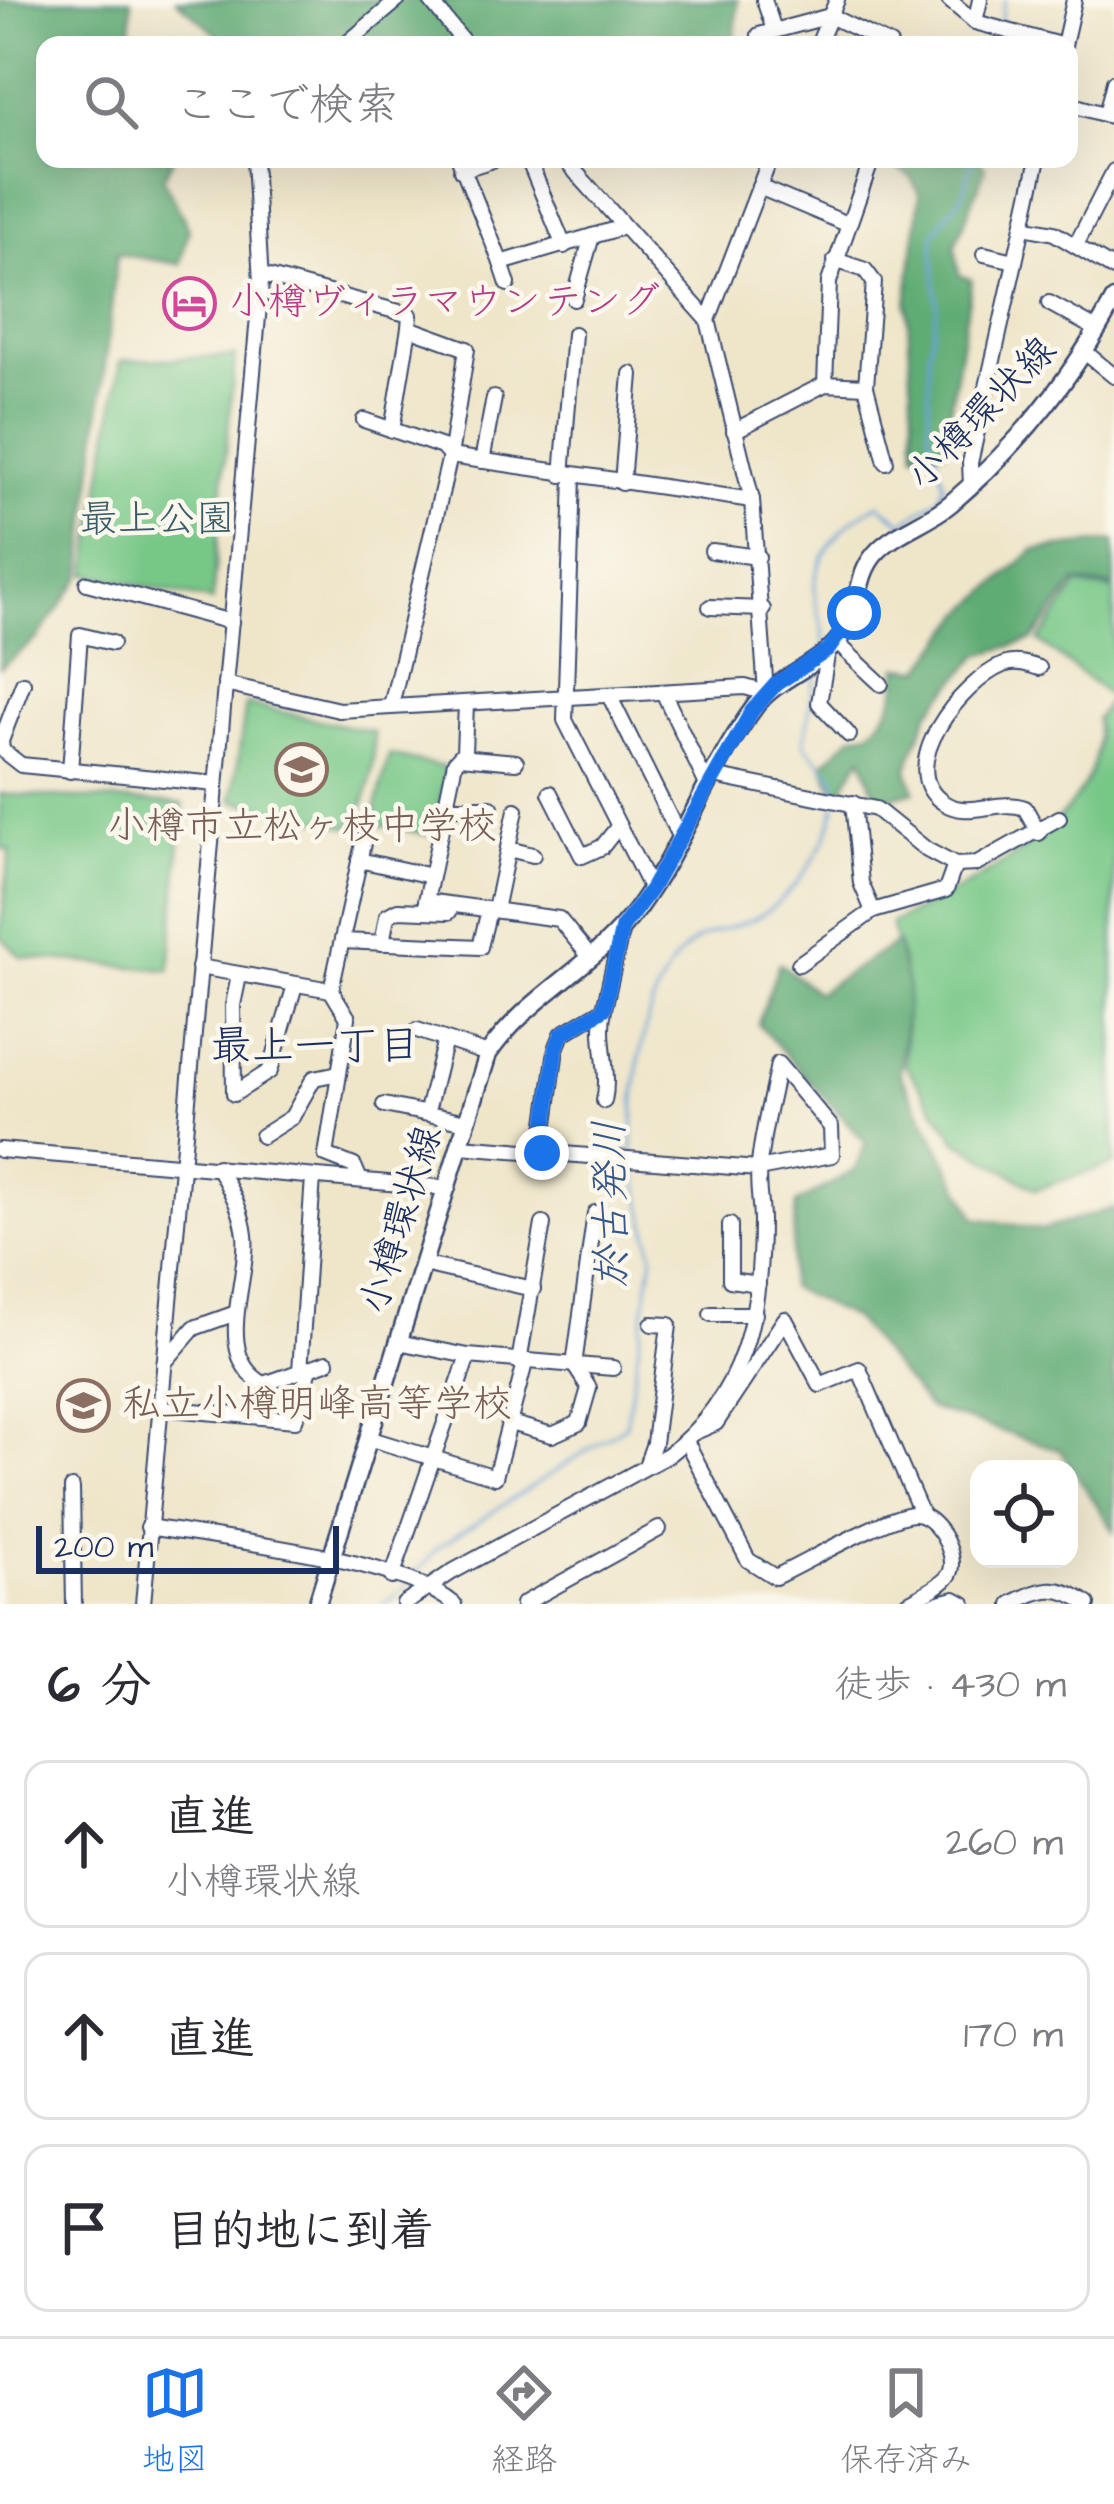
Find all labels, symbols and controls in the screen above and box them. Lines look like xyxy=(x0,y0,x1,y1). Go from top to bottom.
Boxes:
search box xyxy=(36,36,1078,168)
icon: search xyxy=(78,69,144,135)
text: ここで検索 xyxy=(174,75,399,137)
hotel icon: 小樽ヴィラマウンテング xyxy=(162,275,218,331)
place label: 小樽ヴィラマウンテング xyxy=(229,276,660,330)
street label: 小樽環状線 xyxy=(895,325,1069,503)
park label: 最上公園 xyxy=(79,493,235,547)
route start xyxy=(827,586,881,640)
school or university icon: 小樽市立松ヶ枝中学校 xyxy=(274,742,330,798)
place label: 小樽市立松ヶ枝中学校 xyxy=(107,800,497,854)
district label: 最上一丁目 xyxy=(210,1018,420,1076)
street label: 小樽環状線 xyxy=(348,1119,456,1321)
water label: 於古発川 xyxy=(582,1119,642,1289)
route end xyxy=(515,1126,569,1180)
school or university icon: 私立小樽明峰高等学校 xyxy=(55,1377,111,1433)
place label: 私立小樽明峰高等学校 xyxy=(122,1378,512,1432)
map controls xyxy=(970,1460,1078,1568)
button: locate xyxy=(970,1460,1078,1568)
scale bar xyxy=(36,1520,339,1573)
text: 200 m xyxy=(54,1524,153,1570)
text: 6 分 xyxy=(48,1651,151,1722)
text: 徒歩 · 430 m xyxy=(834,1659,1066,1713)
text: 直進 xyxy=(165,1787,255,1849)
icon: ahead xyxy=(51,1811,117,1877)
text: 260 m xyxy=(946,1817,1063,1871)
text: 小樽環状線 xyxy=(165,1856,360,1910)
icon: ahead xyxy=(51,2003,117,2069)
text: 直進 xyxy=(165,2009,255,2071)
text: 170 m xyxy=(963,2009,1063,2063)
icon: arrive xyxy=(51,2195,117,2261)
text: 目的地に到着 xyxy=(165,2201,435,2263)
tab: 地図 xyxy=(142,2360,208,2483)
tab: 経路 xyxy=(491,2360,557,2483)
tab: 保存済み xyxy=(840,2360,972,2483)

